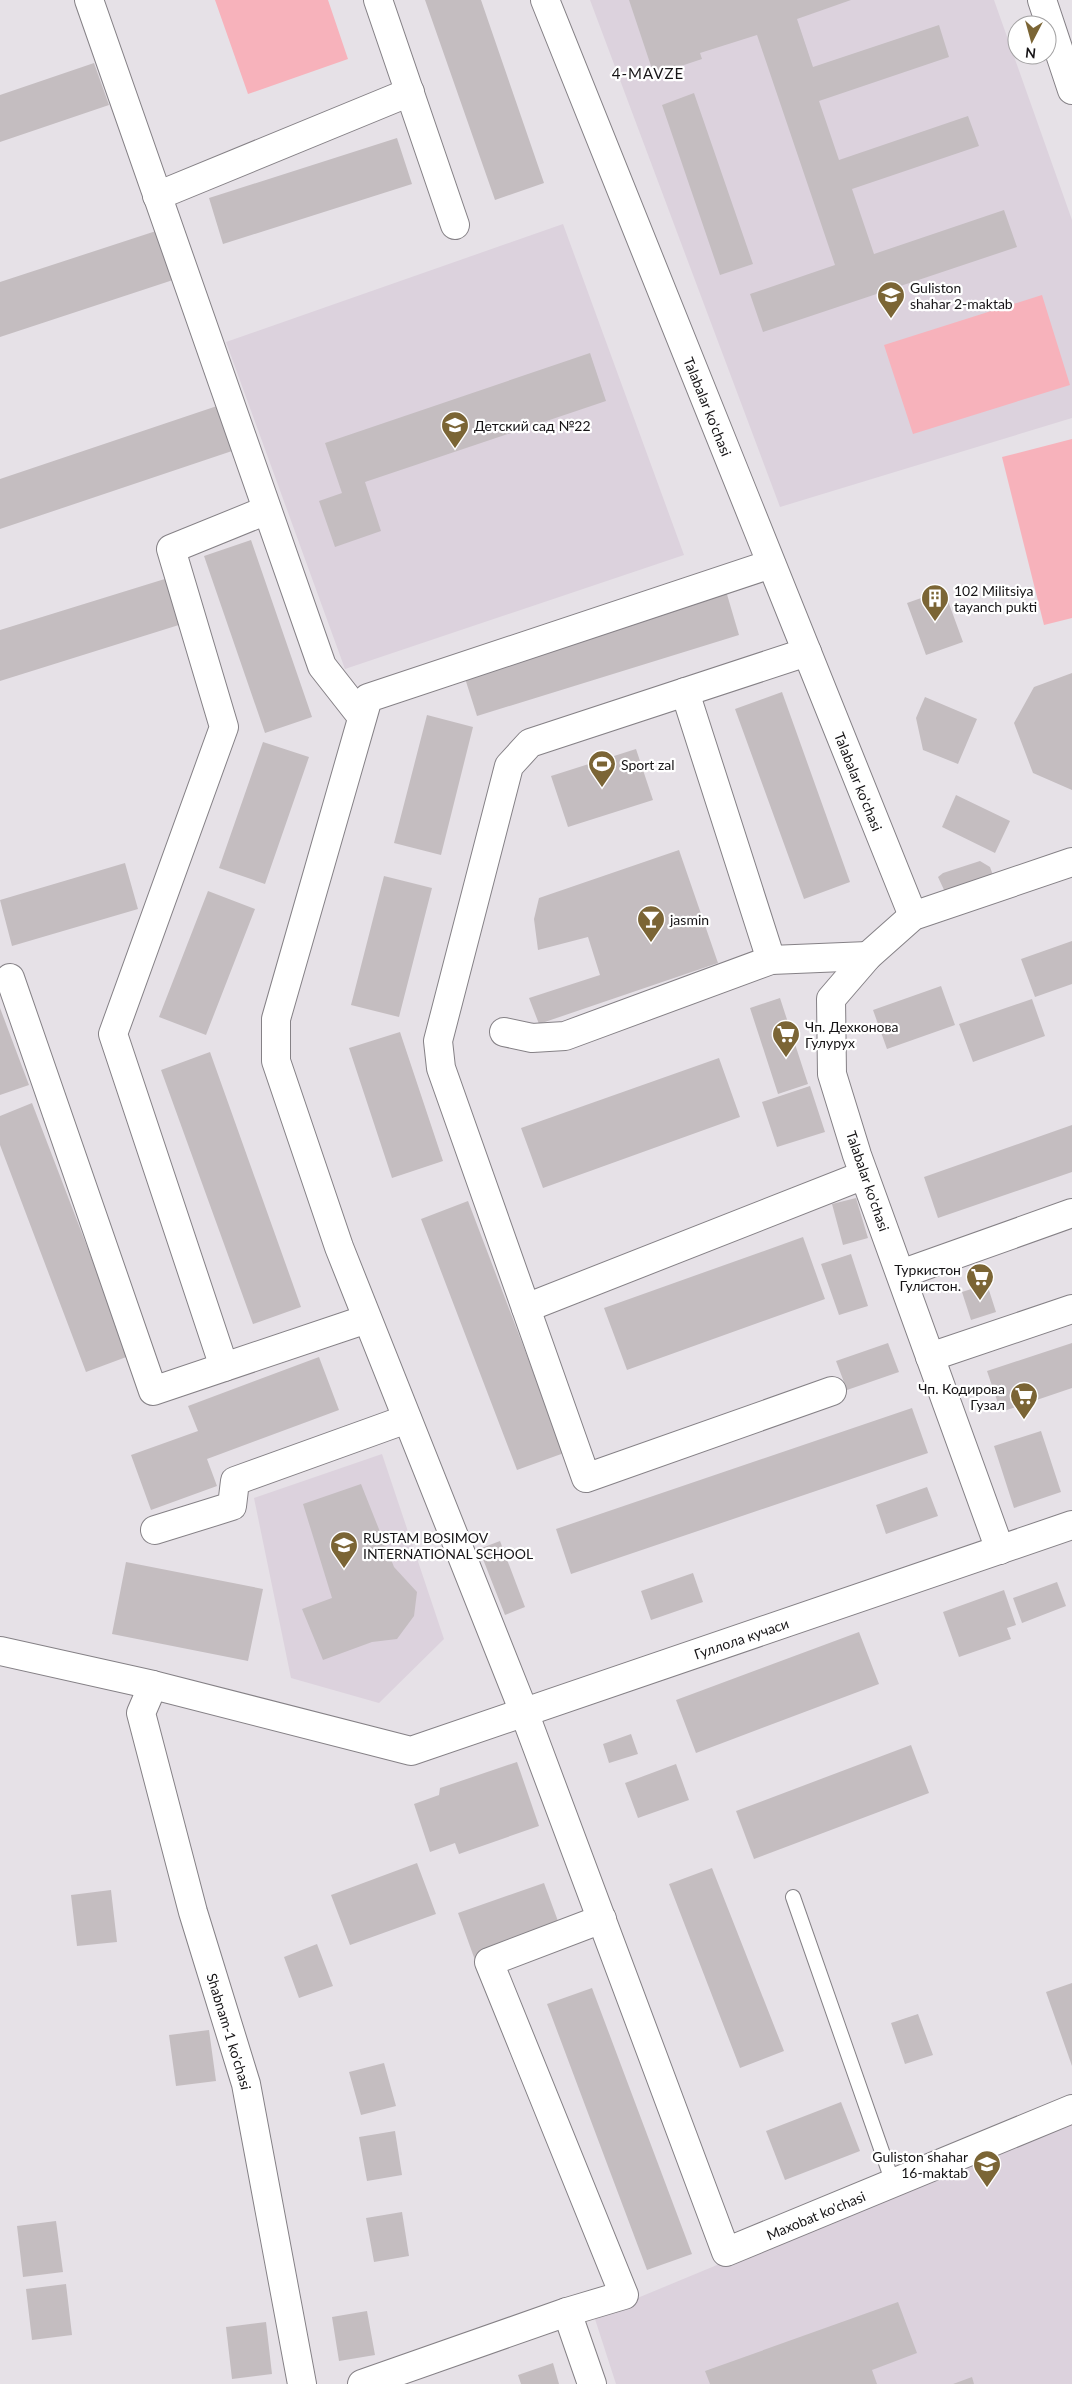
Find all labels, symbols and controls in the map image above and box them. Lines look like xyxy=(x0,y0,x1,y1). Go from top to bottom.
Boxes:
north arrow xyxy=(1007,15,1057,65)
text: N xyxy=(1024,44,1037,62)
district label: 4-MAVZE xyxy=(612,64,684,82)
place label: Guliston shahar 2-maktab xyxy=(910,279,1013,312)
school or university icon: Guliston shahar 2-maktab xyxy=(876,280,906,319)
street label: Talabalar ko'chasi xyxy=(681,354,736,458)
school or university icon: Детский сад №22 xyxy=(440,410,470,449)
place label: Детский сад №22 xyxy=(474,417,591,434)
place label: 102 Militsiya tayanch pukti xyxy=(954,582,1037,615)
building icon: 102 Militsiya tayanch pukti xyxy=(920,583,950,622)
street label: Talabalar ko'chasi xyxy=(831,729,886,833)
sports icon: Sport zal xyxy=(587,749,617,788)
place label: Sport zal xyxy=(621,756,675,773)
bar icon: jasmin xyxy=(636,904,666,943)
place label: jasmin xyxy=(669,911,709,928)
place label: Чп. Дехконова Гулурух xyxy=(805,1018,898,1051)
supermarket icon: Чп. Дехконова Гулурух xyxy=(771,1019,801,1058)
street label: Talabalar ko'chasi xyxy=(843,1129,893,1233)
place label: Туркистон Гулистон. xyxy=(894,1261,961,1294)
supermarket icon: Туркистон Гулистон. xyxy=(965,1262,995,1301)
place label: Чп. Кодирова Гузал xyxy=(918,1380,1005,1413)
supermarket icon: Чп. Кодирова Гузал xyxy=(1009,1381,1039,1420)
place label: RUSTAM BOSIMOV INTERNATIONAL SCHOOL xyxy=(363,1529,533,1562)
school or university icon: RUSTAM BOSIMOV INTERNATIONAL SCHOOL xyxy=(329,1530,359,1569)
street label: Гуллола кучаси xyxy=(692,1614,791,1662)
street label: Shabnam-1 ko'chasi xyxy=(204,1971,255,2091)
place label: Guliston shahar 16-maktab xyxy=(872,2148,968,2181)
school or university icon: Guliston shahar 16-maktab xyxy=(972,2149,1002,2188)
street label: Maxobat ko'chasi xyxy=(764,2187,868,2243)

